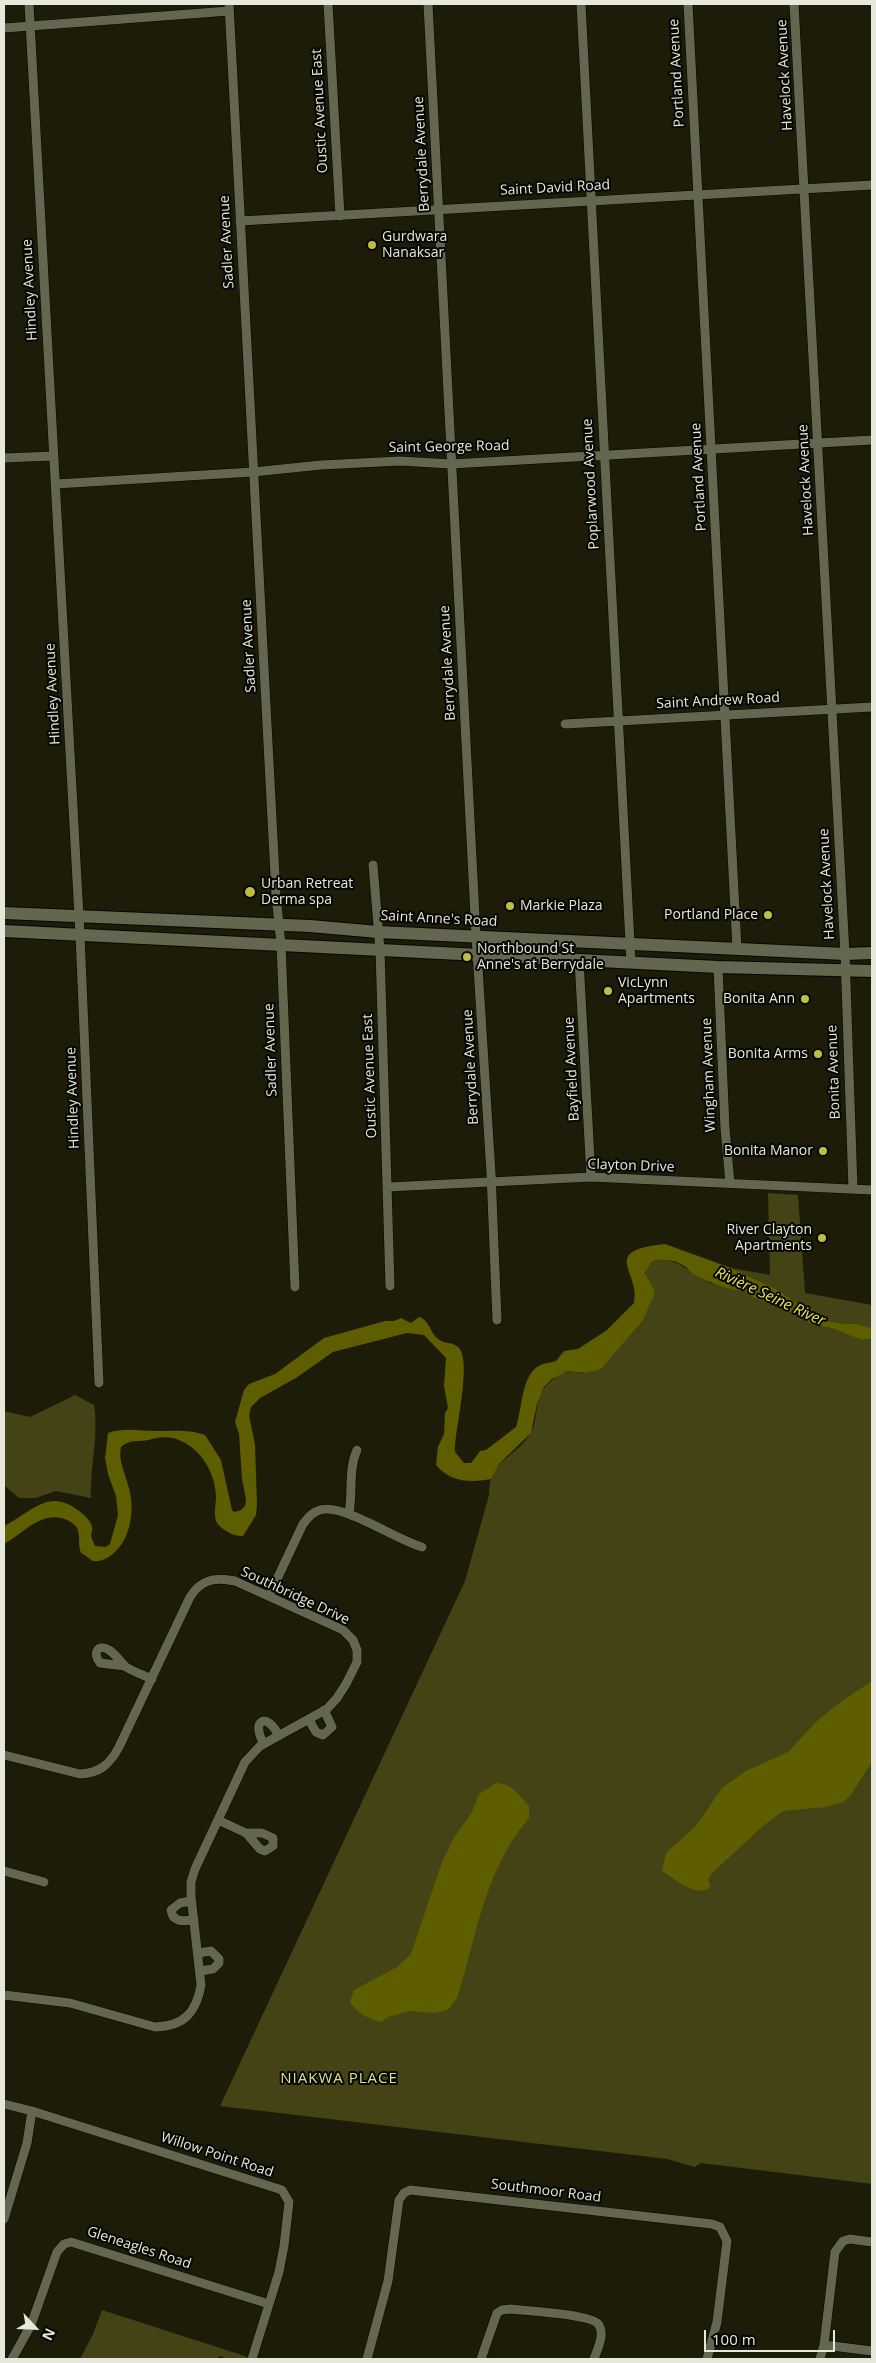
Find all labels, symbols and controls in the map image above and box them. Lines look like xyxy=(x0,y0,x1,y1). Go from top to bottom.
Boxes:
street label: Portland Avenue xyxy=(666,18,688,128)
street label: Havelock Avenue xyxy=(774,19,796,131)
street label: Oustic Avenue East xyxy=(308,48,332,174)
street label: Berrydale Avenue xyxy=(411,96,433,212)
street label: Saint David Road xyxy=(499,177,611,199)
street label: Sadler Avenue xyxy=(216,195,238,289)
place label: Gurdwara Nanaksar xyxy=(382,229,447,262)
street label: Hindley Avenue xyxy=(19,239,41,341)
marker: Gurdwara Nanaksar xyxy=(366,239,378,251)
street label: Poplarwood Avenue xyxy=(579,418,603,550)
street label: Portland Avenue xyxy=(688,422,710,532)
street label: Havelock Avenue xyxy=(795,424,817,536)
street label: Saint George Road xyxy=(388,438,510,456)
street label: Sadler Avenue xyxy=(238,599,260,693)
street label: Berrydale Avenue xyxy=(437,605,459,721)
street label: Hindley Avenue xyxy=(42,643,64,745)
street label: Saint Andrew Road xyxy=(656,689,780,713)
street label: Havelock Avenue xyxy=(816,828,838,940)
place label: Urban Retreat Derma spa xyxy=(261,876,353,909)
marker: Urban Retreat Derma spa xyxy=(243,885,257,899)
place label: Markie Plaza xyxy=(520,898,603,914)
marker: Markie Plaza xyxy=(504,900,516,912)
place label: Portland Place xyxy=(664,907,758,923)
street label: Saint Anne's Road xyxy=(380,908,498,930)
marker: Portland Place xyxy=(762,909,774,921)
place label: Northbound St Anne's at Berrydale xyxy=(477,941,604,974)
marker: Northbound St Anne's at Berrydale xyxy=(461,951,473,963)
place label: VicLynn Apartments xyxy=(618,975,695,1008)
marker: VicLynn Apartments xyxy=(602,985,614,997)
place label: Bonita Ann xyxy=(723,991,795,1007)
marker: Bonita Ann xyxy=(799,993,811,1005)
street label: Sadler Avenue xyxy=(261,1003,281,1097)
street label: Berrydale Avenue xyxy=(460,1009,482,1125)
street label: Oustic Avenue East xyxy=(359,1013,381,1139)
street label: Bayfield Avenue xyxy=(561,1016,583,1122)
street label: Wingham Avenue xyxy=(699,1018,719,1132)
street label: Bonita Avenue xyxy=(824,1024,844,1120)
place label: Bonita Arms xyxy=(728,1046,808,1062)
street label: Hindley Avenue xyxy=(63,1047,83,1149)
marker: Bonita Arms xyxy=(812,1048,824,1060)
place label: Bonita Manor xyxy=(724,1143,813,1159)
marker: Bonita Manor xyxy=(817,1145,829,1157)
street label: Clayton Drive xyxy=(587,1156,675,1176)
place label: River Clayton Apartments xyxy=(726,1222,812,1254)
marker: River Clayton Apartments xyxy=(816,1232,828,1244)
water label: Rivière Seine River xyxy=(712,1264,828,1330)
street label: Southbridge Drive xyxy=(238,1563,352,1629)
district label: NIAKWA PLACE xyxy=(279,2070,399,2088)
street label: Willow Point Road xyxy=(159,2129,275,2181)
street label: Southmoor Road xyxy=(490,2176,602,2206)
street label: Gleneagles Road xyxy=(85,2223,193,2273)
north arrow xyxy=(10,2303,60,2353)
scale bar xyxy=(706,2320,837,2352)
text: N xyxy=(38,2325,60,2344)
text: 100 m xyxy=(712,2329,756,2349)

